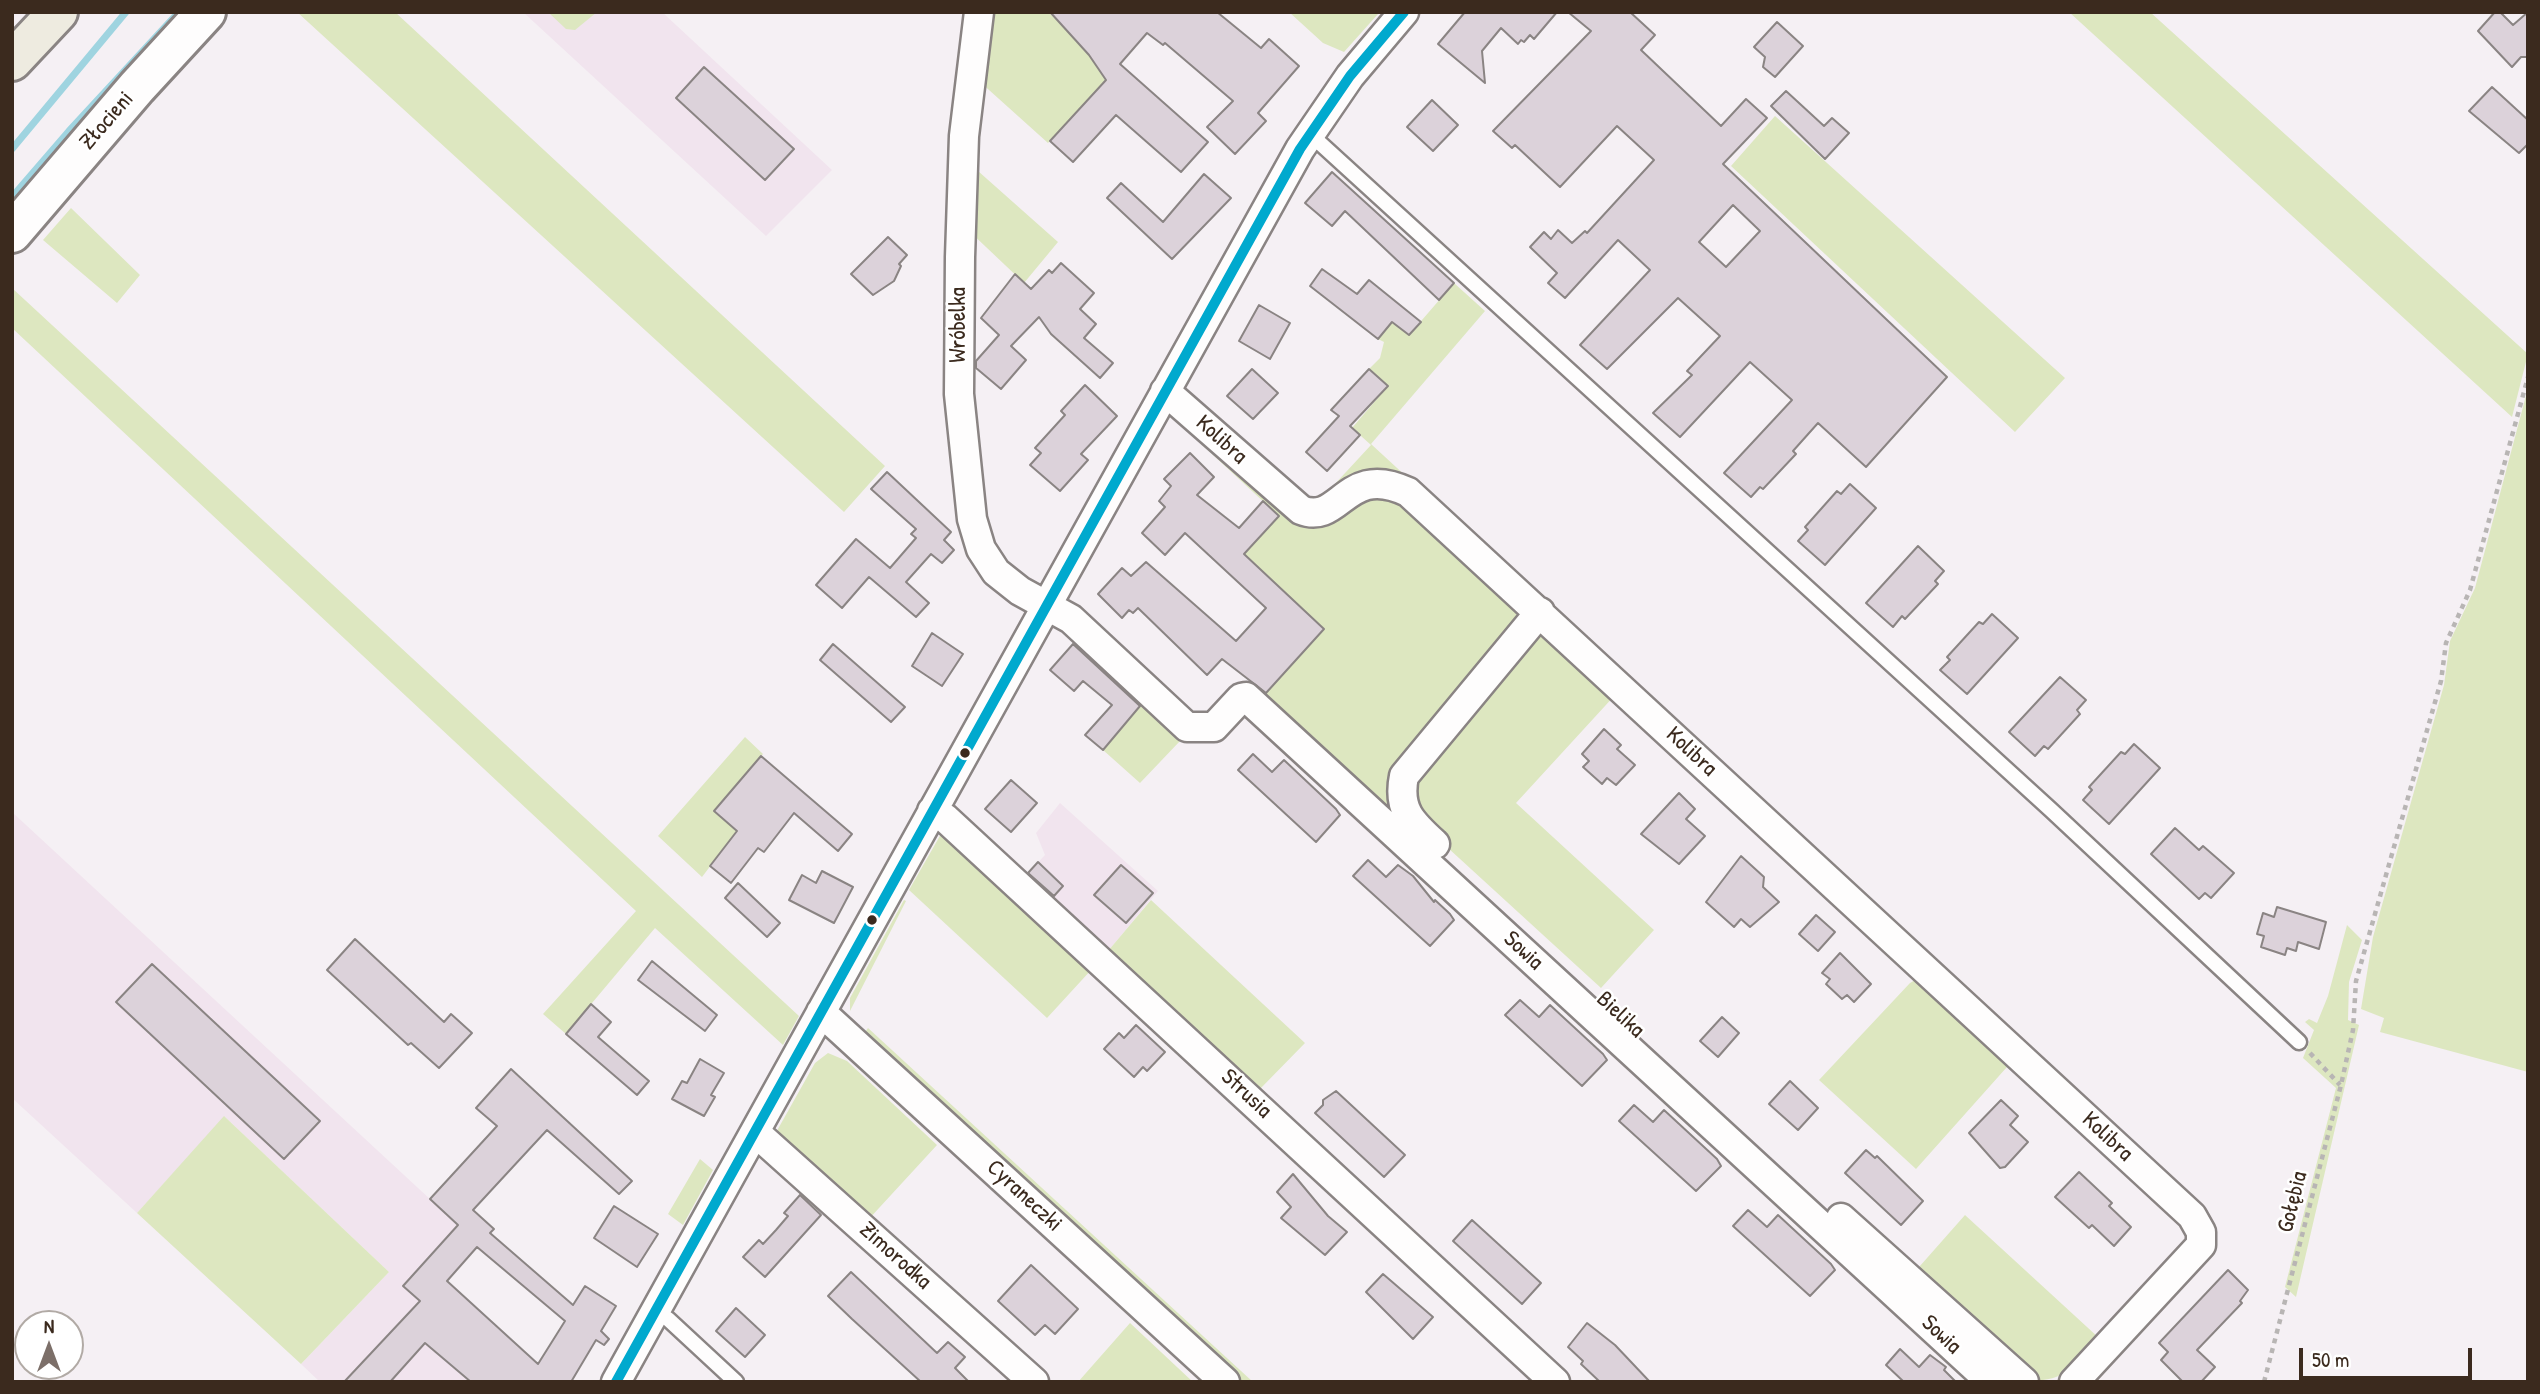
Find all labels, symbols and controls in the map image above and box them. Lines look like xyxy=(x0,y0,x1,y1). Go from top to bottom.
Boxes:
street label: Złocieni xyxy=(74,86,140,156)
street label: Wróbelka xyxy=(945,287,973,363)
street label: Kolibra xyxy=(1190,410,1252,470)
street label: Kolibra xyxy=(1660,721,1722,783)
unlabelled marker xyxy=(958,746,972,760)
unlabelled marker xyxy=(865,913,879,927)
street label: Sowia xyxy=(1497,926,1549,976)
street label: Bielika xyxy=(1590,986,1650,1044)
street label: Strusia xyxy=(1215,1064,1277,1124)
street label: Kolibra xyxy=(2076,1106,2138,1168)
street label: Cyraneczki xyxy=(981,1154,1067,1238)
street label: Gołębia xyxy=(2272,1169,2314,1235)
street label: Zimorodka xyxy=(853,1217,937,1295)
north arrow xyxy=(14,1310,84,1380)
street label: Sowia xyxy=(1915,1310,1967,1360)
text: N xyxy=(44,1313,54,1339)
scale bar xyxy=(2302,1334,2475,1378)
text: 50 m xyxy=(2312,1345,2349,1374)

